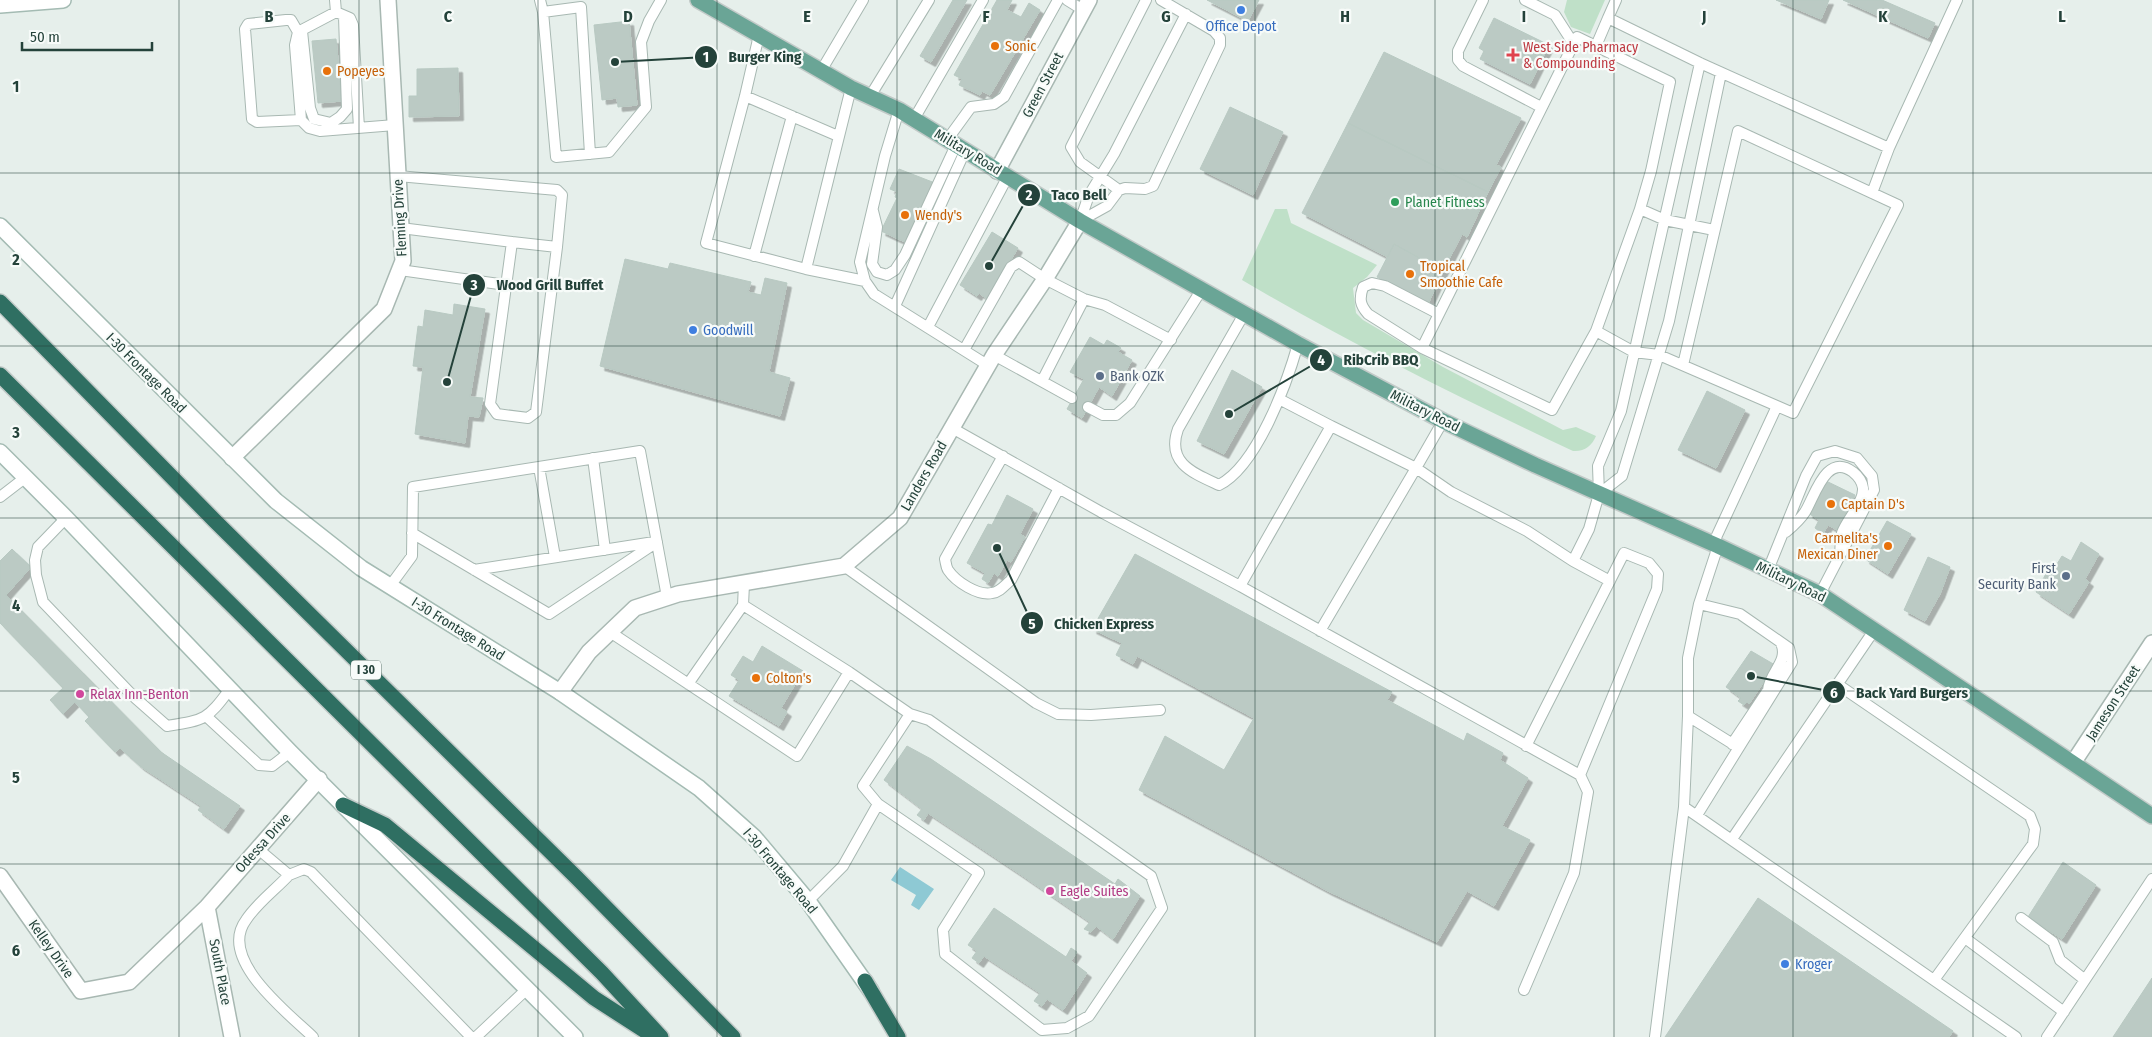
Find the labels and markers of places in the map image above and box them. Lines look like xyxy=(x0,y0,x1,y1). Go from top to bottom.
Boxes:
marker: Office Depot xyxy=(1235,4,1247,16)
place label: Office Depot xyxy=(1206,18,1277,35)
place label: Sonic xyxy=(1005,38,1036,55)
place label: West Side Pharmacy & Compounding xyxy=(1523,39,1639,72)
marker: Sonic xyxy=(989,40,1001,52)
callout: Burger King xyxy=(694,42,812,72)
marker: West Side Pharmacy & Compounding xyxy=(1507,49,1519,61)
place label: Popeyes xyxy=(337,63,385,80)
marker: Popeyes xyxy=(321,65,333,77)
callout: Taco Bell xyxy=(1016,180,1117,210)
place label: Planet Fitness xyxy=(1405,194,1485,211)
marker: Planet Fitness xyxy=(1389,196,1401,208)
place label: Wendy's xyxy=(915,207,962,224)
marker: Wendy's xyxy=(899,209,911,221)
place label: Tropical Smoothie Cafe xyxy=(1420,258,1503,291)
marker: Tropical Smoothie Cafe xyxy=(1404,268,1416,280)
callout: Wood Grill Buffet xyxy=(461,270,613,300)
place label: Goodwill xyxy=(703,322,754,339)
marker: Goodwill xyxy=(687,324,699,336)
callout: RibCrib BBQ xyxy=(1309,345,1429,375)
place label: Bank OZK xyxy=(1110,368,1165,385)
marker: Bank OZK xyxy=(1094,370,1106,382)
place label: Captain D's xyxy=(1841,496,1905,513)
marker: Captain D's xyxy=(1825,498,1837,510)
place label: Carmelita's Mexican Diner xyxy=(1797,530,1878,563)
marker: Carmelita's Mexican Diner xyxy=(1882,540,1894,552)
place label: First Security Bank xyxy=(1978,560,2056,593)
marker: First Security Bank xyxy=(2060,570,2072,582)
callout: Chicken Express xyxy=(1019,608,1164,638)
place label: Colton's xyxy=(766,670,812,687)
marker: Colton's xyxy=(750,672,762,684)
callout: Back Yard Burgers xyxy=(1821,677,1978,707)
place label: Relax Inn-Benton xyxy=(90,686,189,703)
marker: Relax Inn-Benton xyxy=(74,688,86,700)
place label: Eagle Suites xyxy=(1060,883,1129,900)
marker: Eagle Suites xyxy=(1044,885,1056,897)
place label: Kroger xyxy=(1795,956,1833,973)
marker: Kroger xyxy=(1779,958,1791,970)

